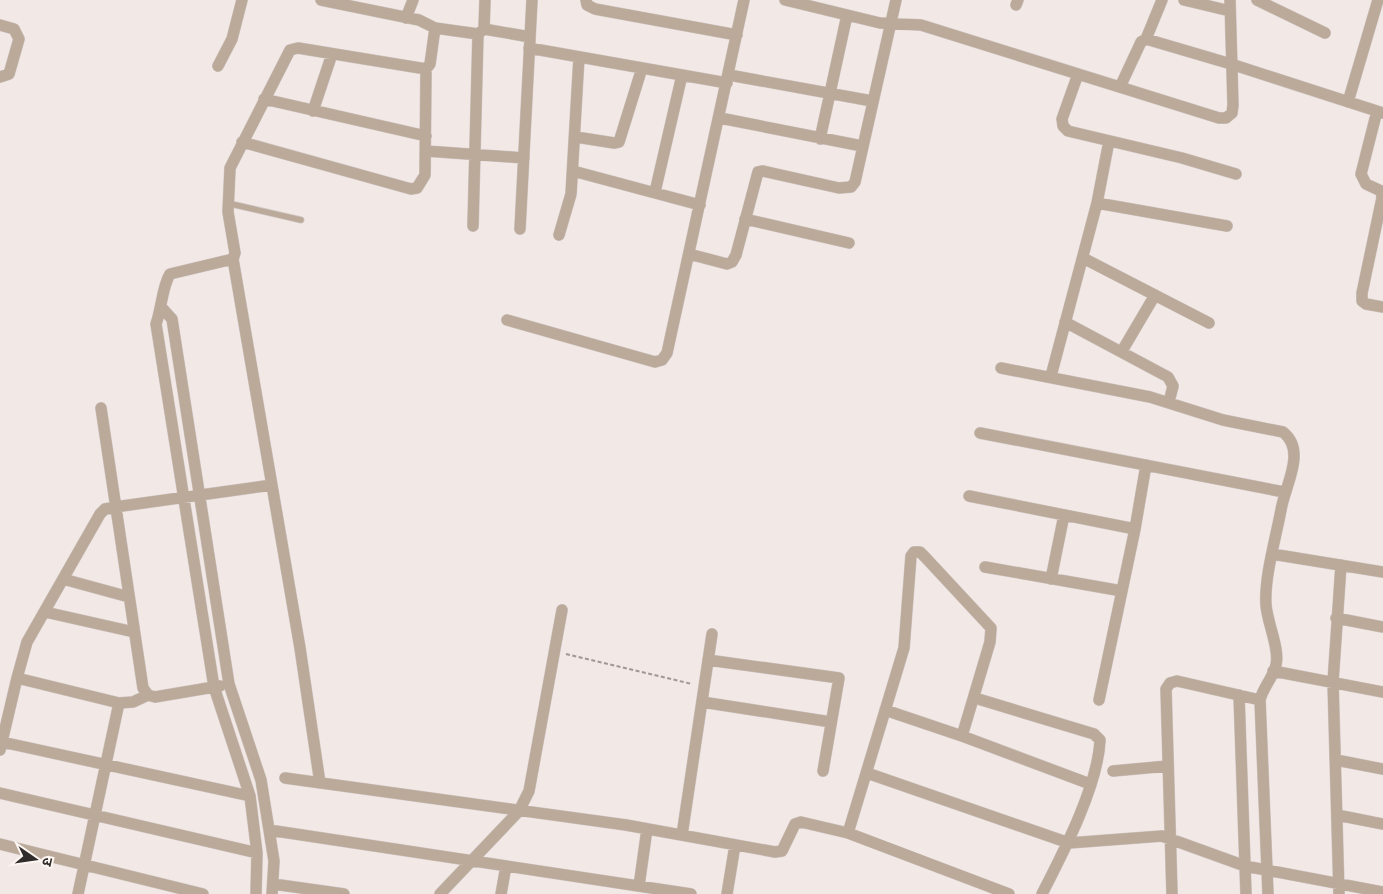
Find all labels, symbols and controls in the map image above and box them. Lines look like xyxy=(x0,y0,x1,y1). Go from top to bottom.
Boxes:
north arrow xyxy=(10,834,60,884)
text: उ xyxy=(38,856,56,868)

